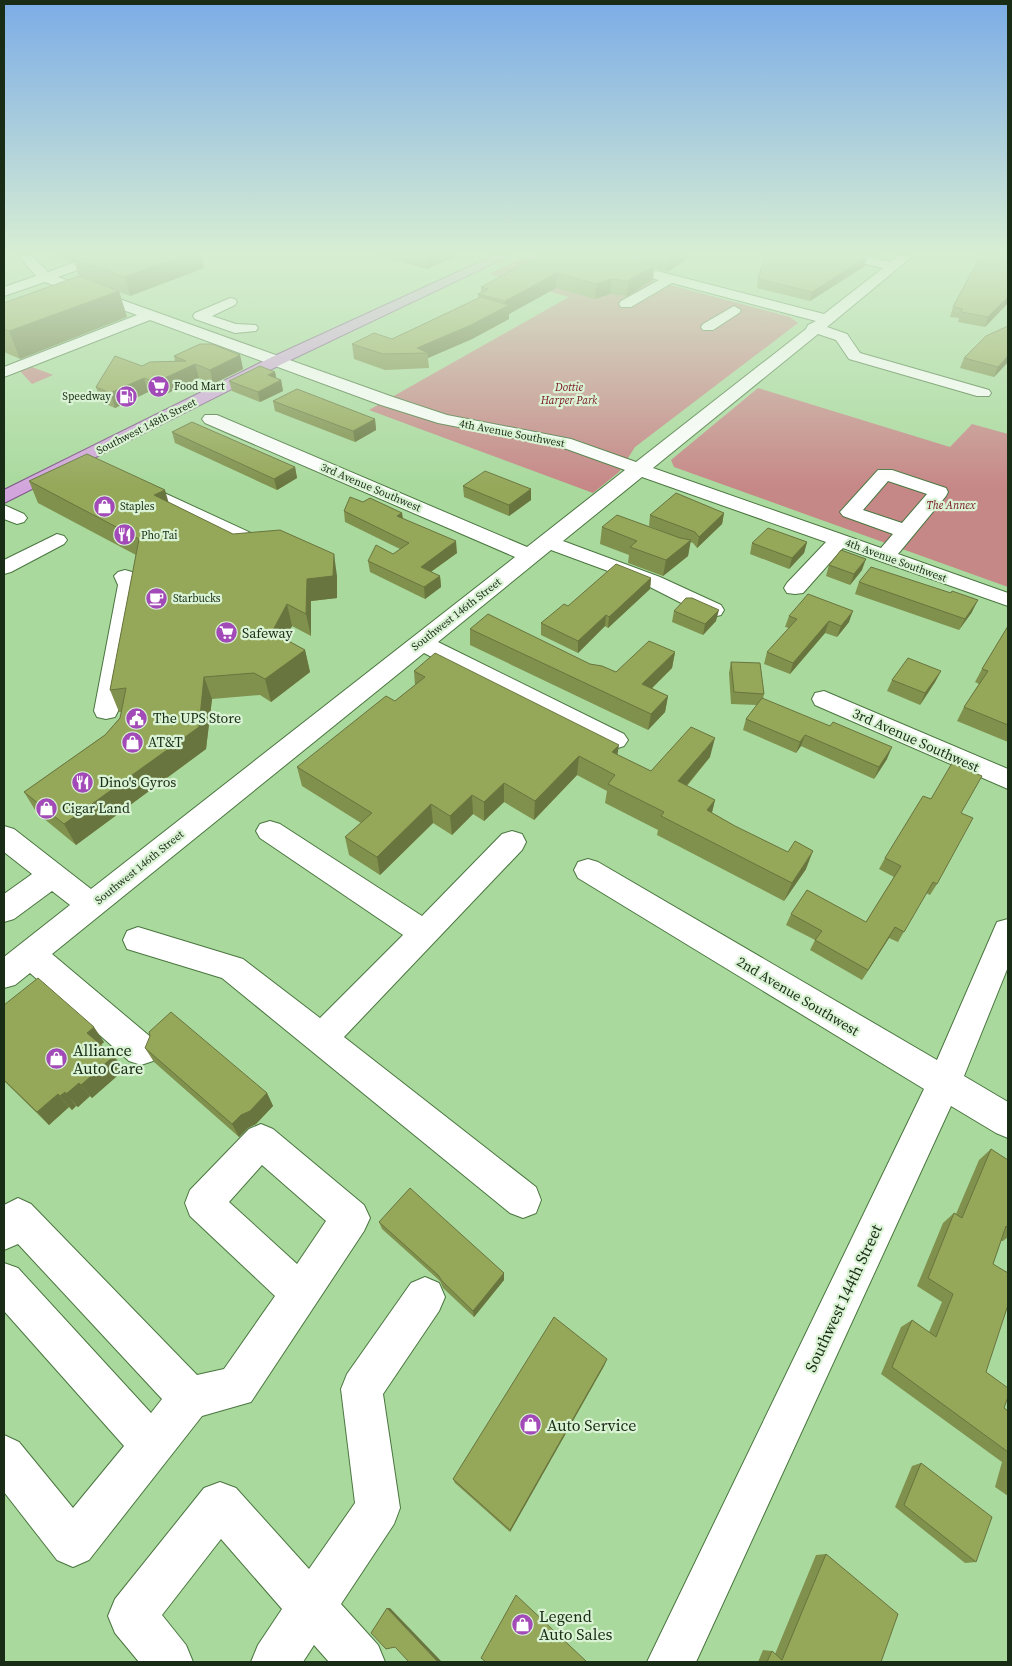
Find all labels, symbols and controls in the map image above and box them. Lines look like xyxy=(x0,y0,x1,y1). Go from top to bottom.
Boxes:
supermarket icon: Food Mart xyxy=(146,374,170,398)
place label: Food Mart xyxy=(174,379,225,394)
park label: Dottie Harper Park xyxy=(540,380,598,408)
fuel station icon: Speedway xyxy=(115,384,139,408)
place label: Speedway xyxy=(62,389,111,404)
street label: Southwest 148th Street xyxy=(94,395,199,458)
street label: 4th Avenue Southwest xyxy=(458,416,566,451)
street label: 3rd Avenue Southwest xyxy=(318,460,424,516)
shop icon: Staples xyxy=(92,494,116,518)
park label: The Annex xyxy=(926,498,976,513)
place label: Staples xyxy=(120,499,155,514)
restaurant icon: Pho Tai xyxy=(113,523,137,547)
place label: Pho Tai xyxy=(141,528,178,543)
street label: 4th Avenue Southwest xyxy=(843,535,949,586)
street label: Southwest 146th Street xyxy=(408,574,505,654)
cafe icon: Starbucks xyxy=(145,586,169,610)
place label: Starbucks xyxy=(173,591,221,606)
supermarket icon: Safeway xyxy=(214,621,238,645)
place label: Safeway xyxy=(242,623,293,643)
street label: 3rd Avenue Southwest xyxy=(849,703,983,777)
public building icon: The UPS Store xyxy=(125,706,149,730)
place label: The UPS Store xyxy=(153,708,241,728)
shop icon: AT&T xyxy=(120,730,144,754)
place label: AT&T xyxy=(148,732,183,752)
restaurant icon: Dino's Gyros xyxy=(71,770,95,794)
place label: Dino's Gyros xyxy=(99,772,176,792)
shop icon: Cigar Land xyxy=(34,796,58,820)
place label: Cigar Land xyxy=(62,798,130,818)
street label: Southwest 146th Street xyxy=(92,827,187,908)
street label: 2nd Avenue Southwest xyxy=(733,952,863,1041)
place label: Alliance Auto Care xyxy=(73,1039,143,1079)
shop icon: Alliance Auto Care xyxy=(45,1047,69,1071)
street label: Southwest 144th Street xyxy=(799,1220,887,1375)
shop icon: Auto Service xyxy=(519,1413,543,1437)
place label: Auto Service xyxy=(547,1414,636,1436)
place label: Legend Auto Sales xyxy=(539,1605,613,1645)
shop icon: Legend Auto Sales xyxy=(511,1613,535,1637)

